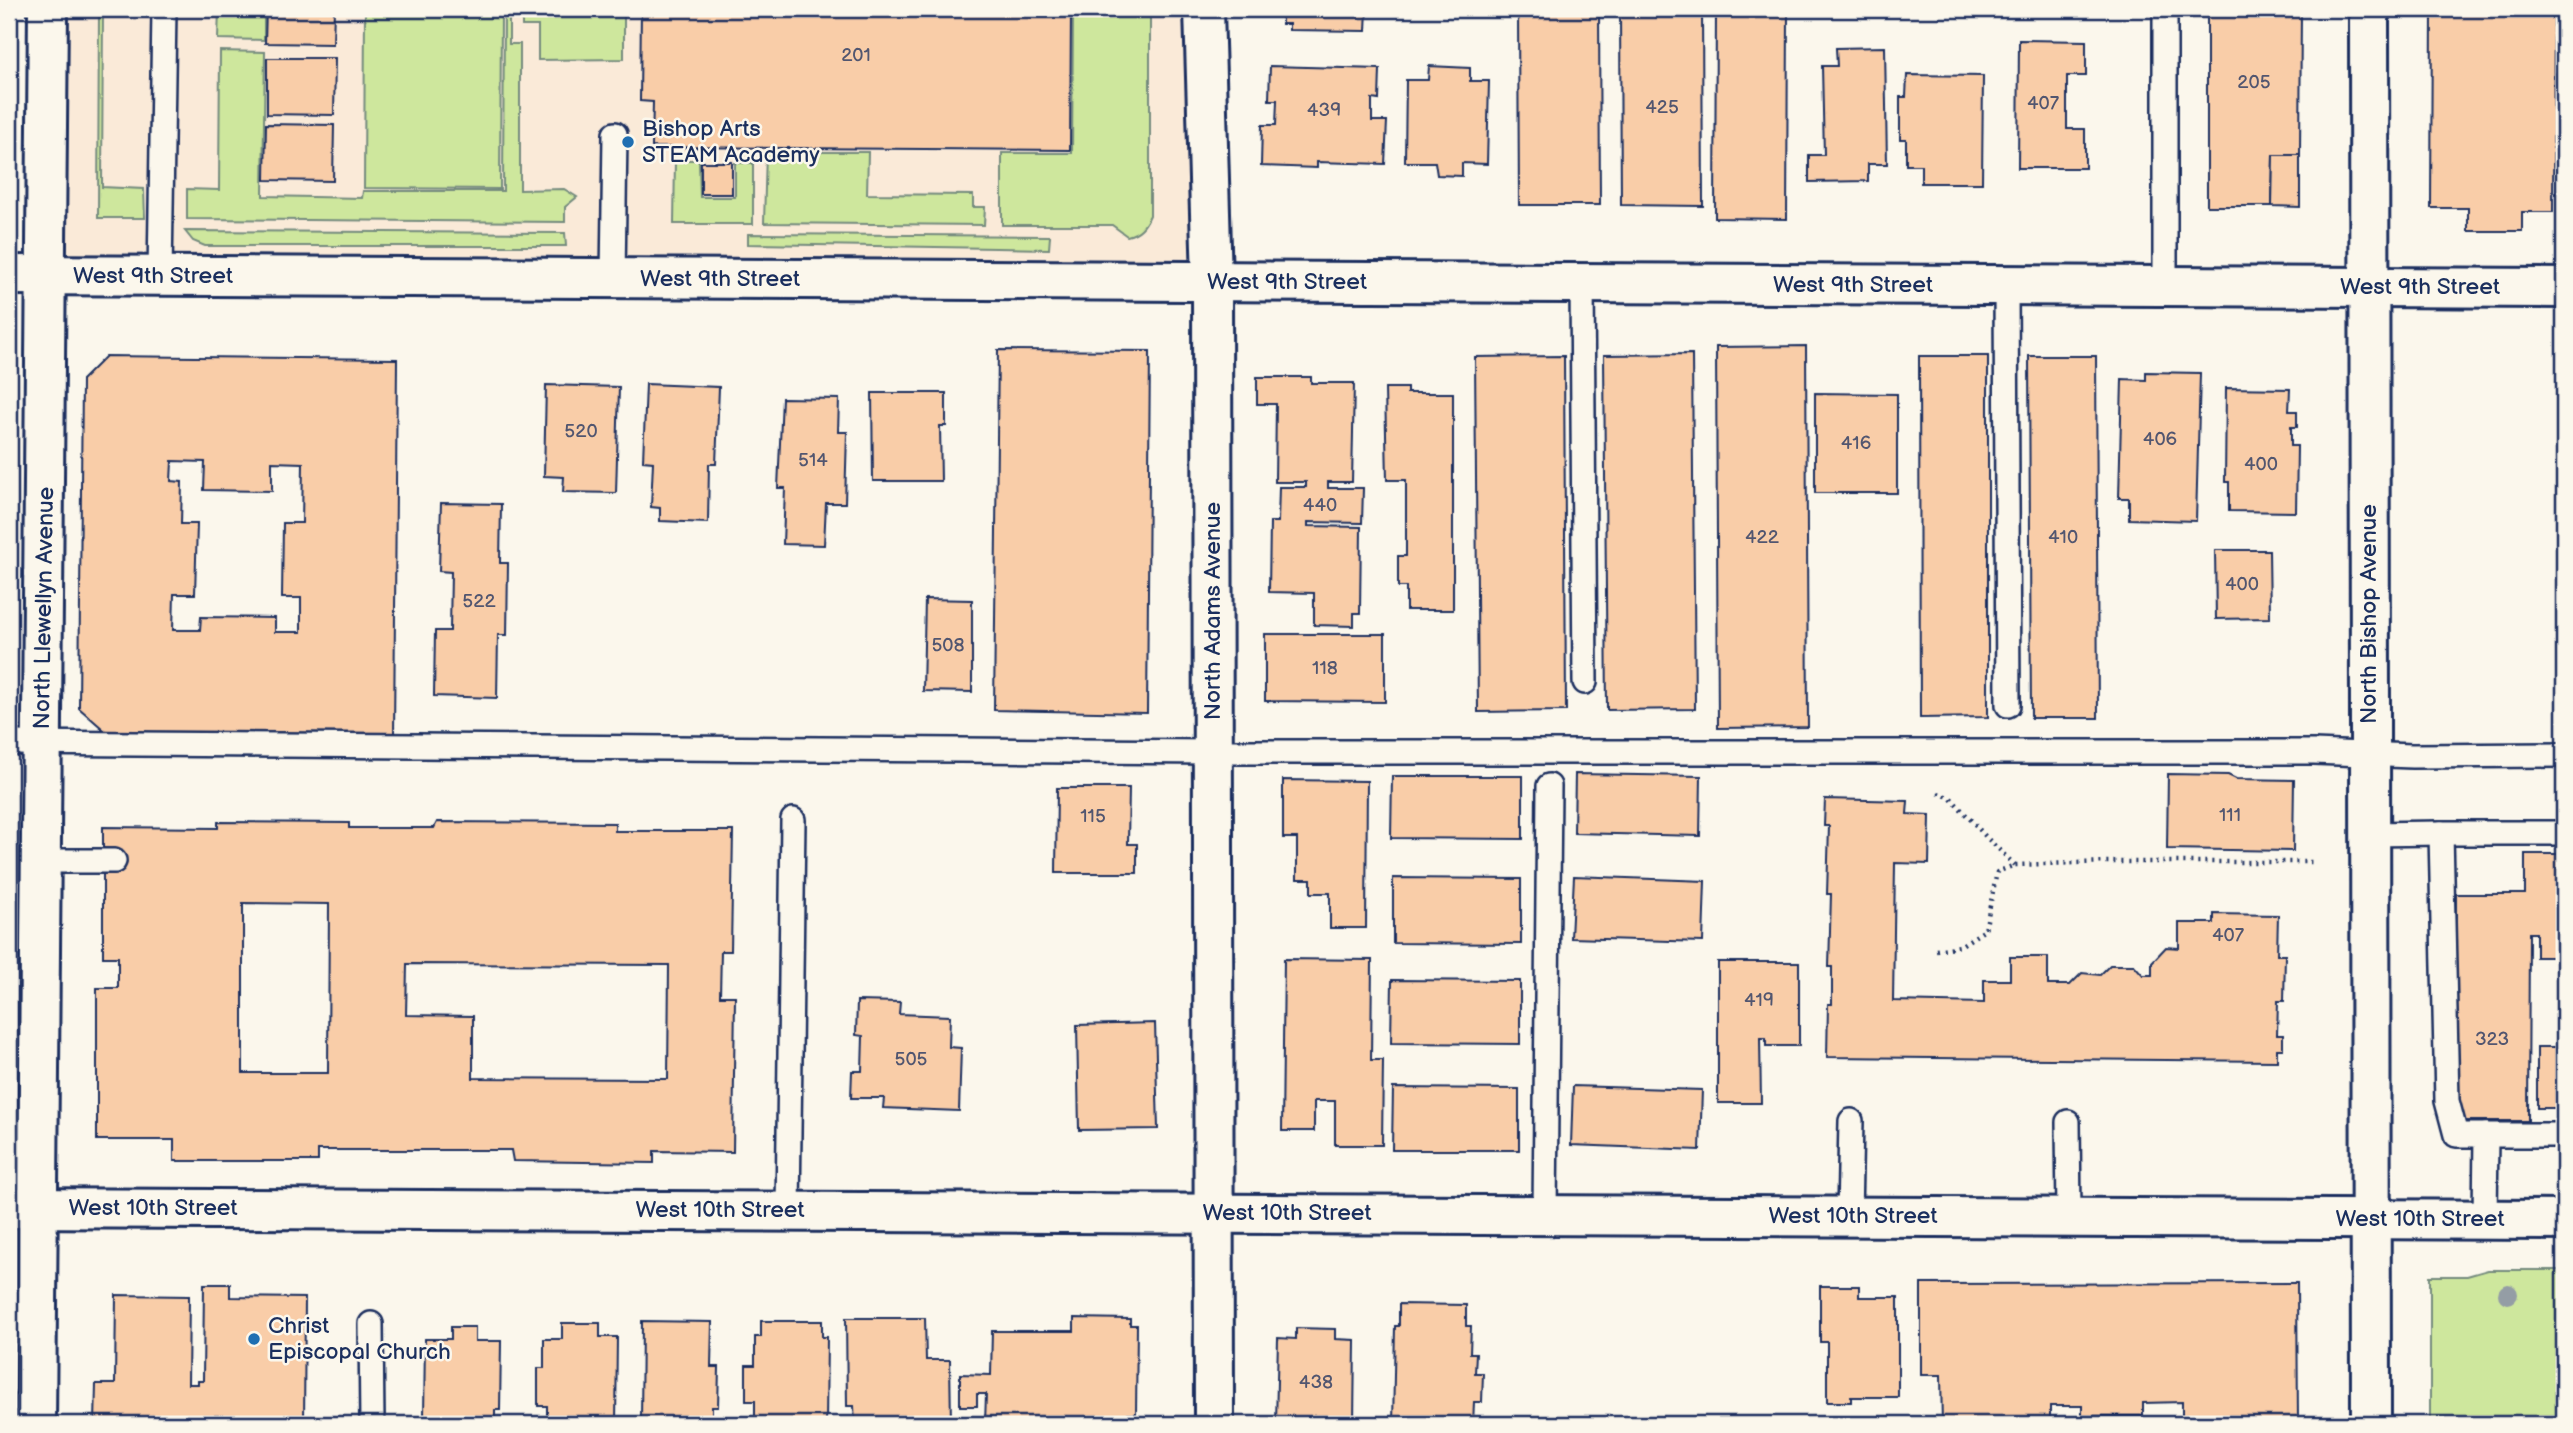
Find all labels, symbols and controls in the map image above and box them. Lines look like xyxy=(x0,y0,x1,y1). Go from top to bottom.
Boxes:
house number: 201 xyxy=(841,44,871,67)
house number: 205 xyxy=(2237,71,2271,94)
house number: 407 xyxy=(2027,92,2060,115)
house number: 425 xyxy=(1645,96,1679,119)
house number: 439 xyxy=(1307,99,1341,122)
place label: Bishop Arts STEAM Academy xyxy=(642,115,820,169)
marker: Bishop Arts STEAM Academy xyxy=(620,134,636,150)
street label: West 9th Street xyxy=(73,262,233,290)
street label: West 9th Street xyxy=(640,265,800,293)
street label: West 9th Street xyxy=(1207,268,1367,296)
street label: West 9th Street xyxy=(1773,271,1933,299)
street label: West 9th Street xyxy=(2340,273,2500,301)
house number: 520 xyxy=(564,420,598,443)
house number: 406 xyxy=(2143,428,2177,451)
house number: 416 xyxy=(1841,432,1871,455)
house number: 514 xyxy=(798,449,828,472)
house number: 400 xyxy=(2244,453,2278,476)
street label: North Llewellyn Avenue xyxy=(28,486,60,730)
house number: 440 xyxy=(1303,494,1337,517)
street label: North Adams Avenue xyxy=(1199,502,1227,720)
street label: North Bishop Avenue xyxy=(2355,504,2383,724)
house number: 422 xyxy=(1745,526,1780,549)
house number: 410 xyxy=(2048,526,2078,549)
house number: 400 xyxy=(2225,573,2259,596)
house number: 522 xyxy=(462,590,496,613)
house number: 508 xyxy=(931,634,965,657)
house number: 118 xyxy=(1312,657,1338,680)
house number: 111 xyxy=(2219,804,2241,827)
house number: 115 xyxy=(1080,805,1106,828)
house number: 407 xyxy=(2212,924,2245,947)
house number: 419 xyxy=(1744,989,1774,1012)
house number: 323 xyxy=(2475,1028,2509,1051)
house number: 505 xyxy=(895,1048,928,1071)
street label: West 10th Street xyxy=(68,1194,238,1222)
street label: West 10th Street xyxy=(635,1196,805,1224)
street label: West 10th Street xyxy=(1202,1199,1372,1227)
street label: West 10th Street xyxy=(1768,1202,1938,1230)
street label: West 10th Street xyxy=(2335,1205,2505,1233)
place label: Christ Episcopal Church xyxy=(268,1312,451,1366)
marker: Christ Episcopal Church xyxy=(246,1331,262,1347)
house number: 438 xyxy=(1299,1371,1333,1394)

